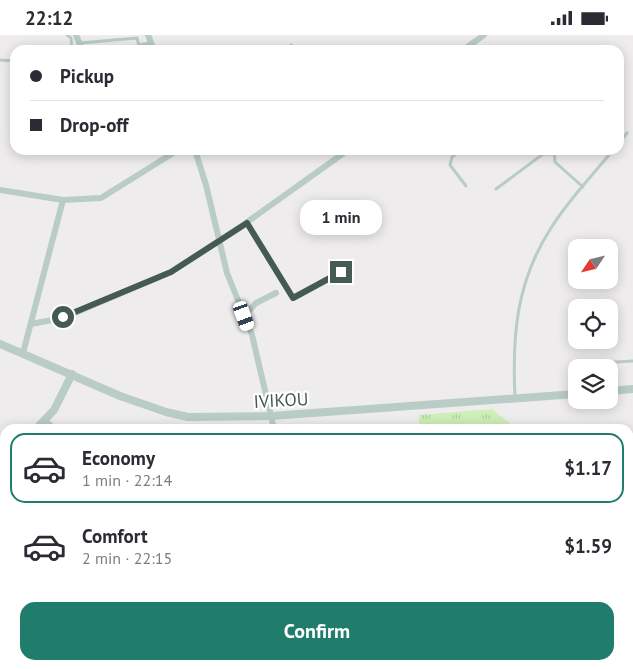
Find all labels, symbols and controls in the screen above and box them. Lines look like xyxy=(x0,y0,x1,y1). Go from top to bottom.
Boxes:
text: 22:12 xyxy=(25,6,73,30)
text: Pickup xyxy=(60,64,114,88)
text: Drop-off xyxy=(60,113,128,137)
callout: 1 min xyxy=(300,199,382,235)
text: 1 min xyxy=(321,207,361,227)
north arrow xyxy=(568,239,618,289)
map controls xyxy=(568,239,618,409)
route end xyxy=(330,261,352,283)
car xyxy=(231,299,256,333)
button: locate xyxy=(568,299,618,349)
route start xyxy=(52,306,74,328)
button: layers xyxy=(568,359,618,409)
street label: IVIKOU xyxy=(253,387,309,413)
icon: car xyxy=(22,446,67,491)
text: Economy xyxy=(82,446,155,470)
text: $1.17 xyxy=(564,456,612,480)
text: 1 min · 22:14 xyxy=(82,470,172,490)
icon: car xyxy=(22,524,67,569)
text: Comfort xyxy=(82,524,148,548)
text: $1.59 xyxy=(564,534,612,558)
text: 2 min · 22:15 xyxy=(82,548,172,568)
button: Confirm xyxy=(20,602,614,660)

